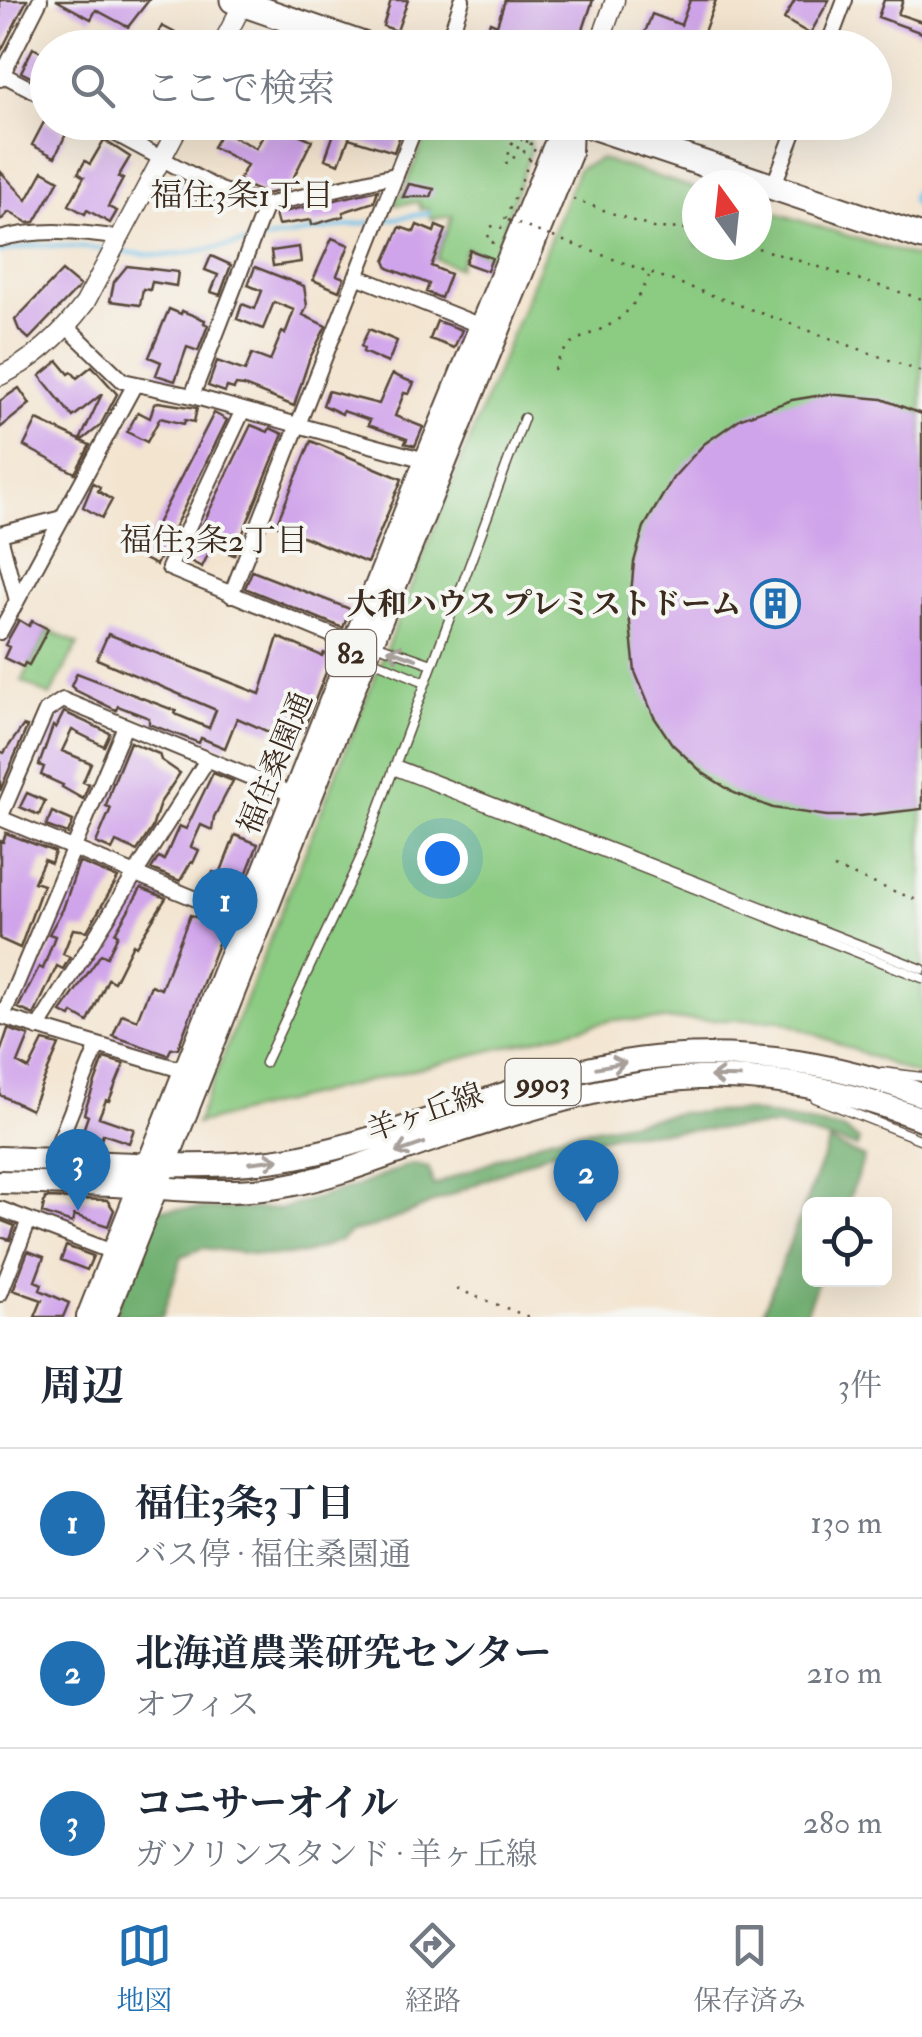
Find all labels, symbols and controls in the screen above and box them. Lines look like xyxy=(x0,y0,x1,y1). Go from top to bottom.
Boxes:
search box xyxy=(30,30,892,140)
icon: search xyxy=(65,58,120,113)
text: ここで検索 xyxy=(145,65,335,113)
north arrow xyxy=(682,170,772,260)
district label: 福住3条1丁目 xyxy=(150,176,334,216)
district label: 福住3条2丁目 xyxy=(120,521,308,561)
building icon: 大和ハウス プレミストドーム xyxy=(750,578,802,630)
place label: 大和ハウス プレミストドーム xyxy=(347,586,741,623)
road number: 82 xyxy=(326,630,376,676)
one-way arrow xyxy=(387,643,419,661)
street label: 福住桑園通 xyxy=(230,687,321,840)
your location xyxy=(417,833,468,884)
pin: 1 xyxy=(192,868,258,950)
one-way arrow xyxy=(594,1055,626,1074)
road number: 9903 xyxy=(506,1059,580,1105)
one-way arrow xyxy=(710,1068,742,1087)
street label: 羊ヶ丘線 xyxy=(362,1075,488,1149)
pin: 3 xyxy=(46,1128,110,1211)
one-way arrow xyxy=(395,1140,426,1158)
pin: 2 xyxy=(554,1140,618,1222)
one-way arrow xyxy=(248,1151,280,1170)
map controls xyxy=(802,1197,892,1287)
button: locate xyxy=(802,1197,892,1287)
text: 周辺 xyxy=(40,1361,124,1413)
text: 3件 xyxy=(838,1366,882,1406)
text: 福住3条3丁目 xyxy=(135,1480,354,1528)
text: 1 xyxy=(67,1503,78,1543)
text: 130 m xyxy=(810,1503,882,1543)
text: バス停 · 福住桑園通 xyxy=(135,1535,411,1575)
text: 北海道農業研究センター xyxy=(135,1630,551,1678)
text: 2 xyxy=(64,1653,81,1693)
text: 210 m xyxy=(807,1653,882,1693)
text: オフィス xyxy=(135,1685,259,1725)
text: コニサーオイル xyxy=(135,1780,398,1828)
text: 3 xyxy=(66,1803,79,1843)
text: 280 m xyxy=(803,1803,882,1843)
text: ガソリンスタンド · 羊ヶ丘線 xyxy=(135,1835,538,1875)
tab: 地図 xyxy=(116,1918,172,2019)
tab: 経路 xyxy=(405,1918,461,2019)
tab: 保存済み xyxy=(694,1918,806,2019)

